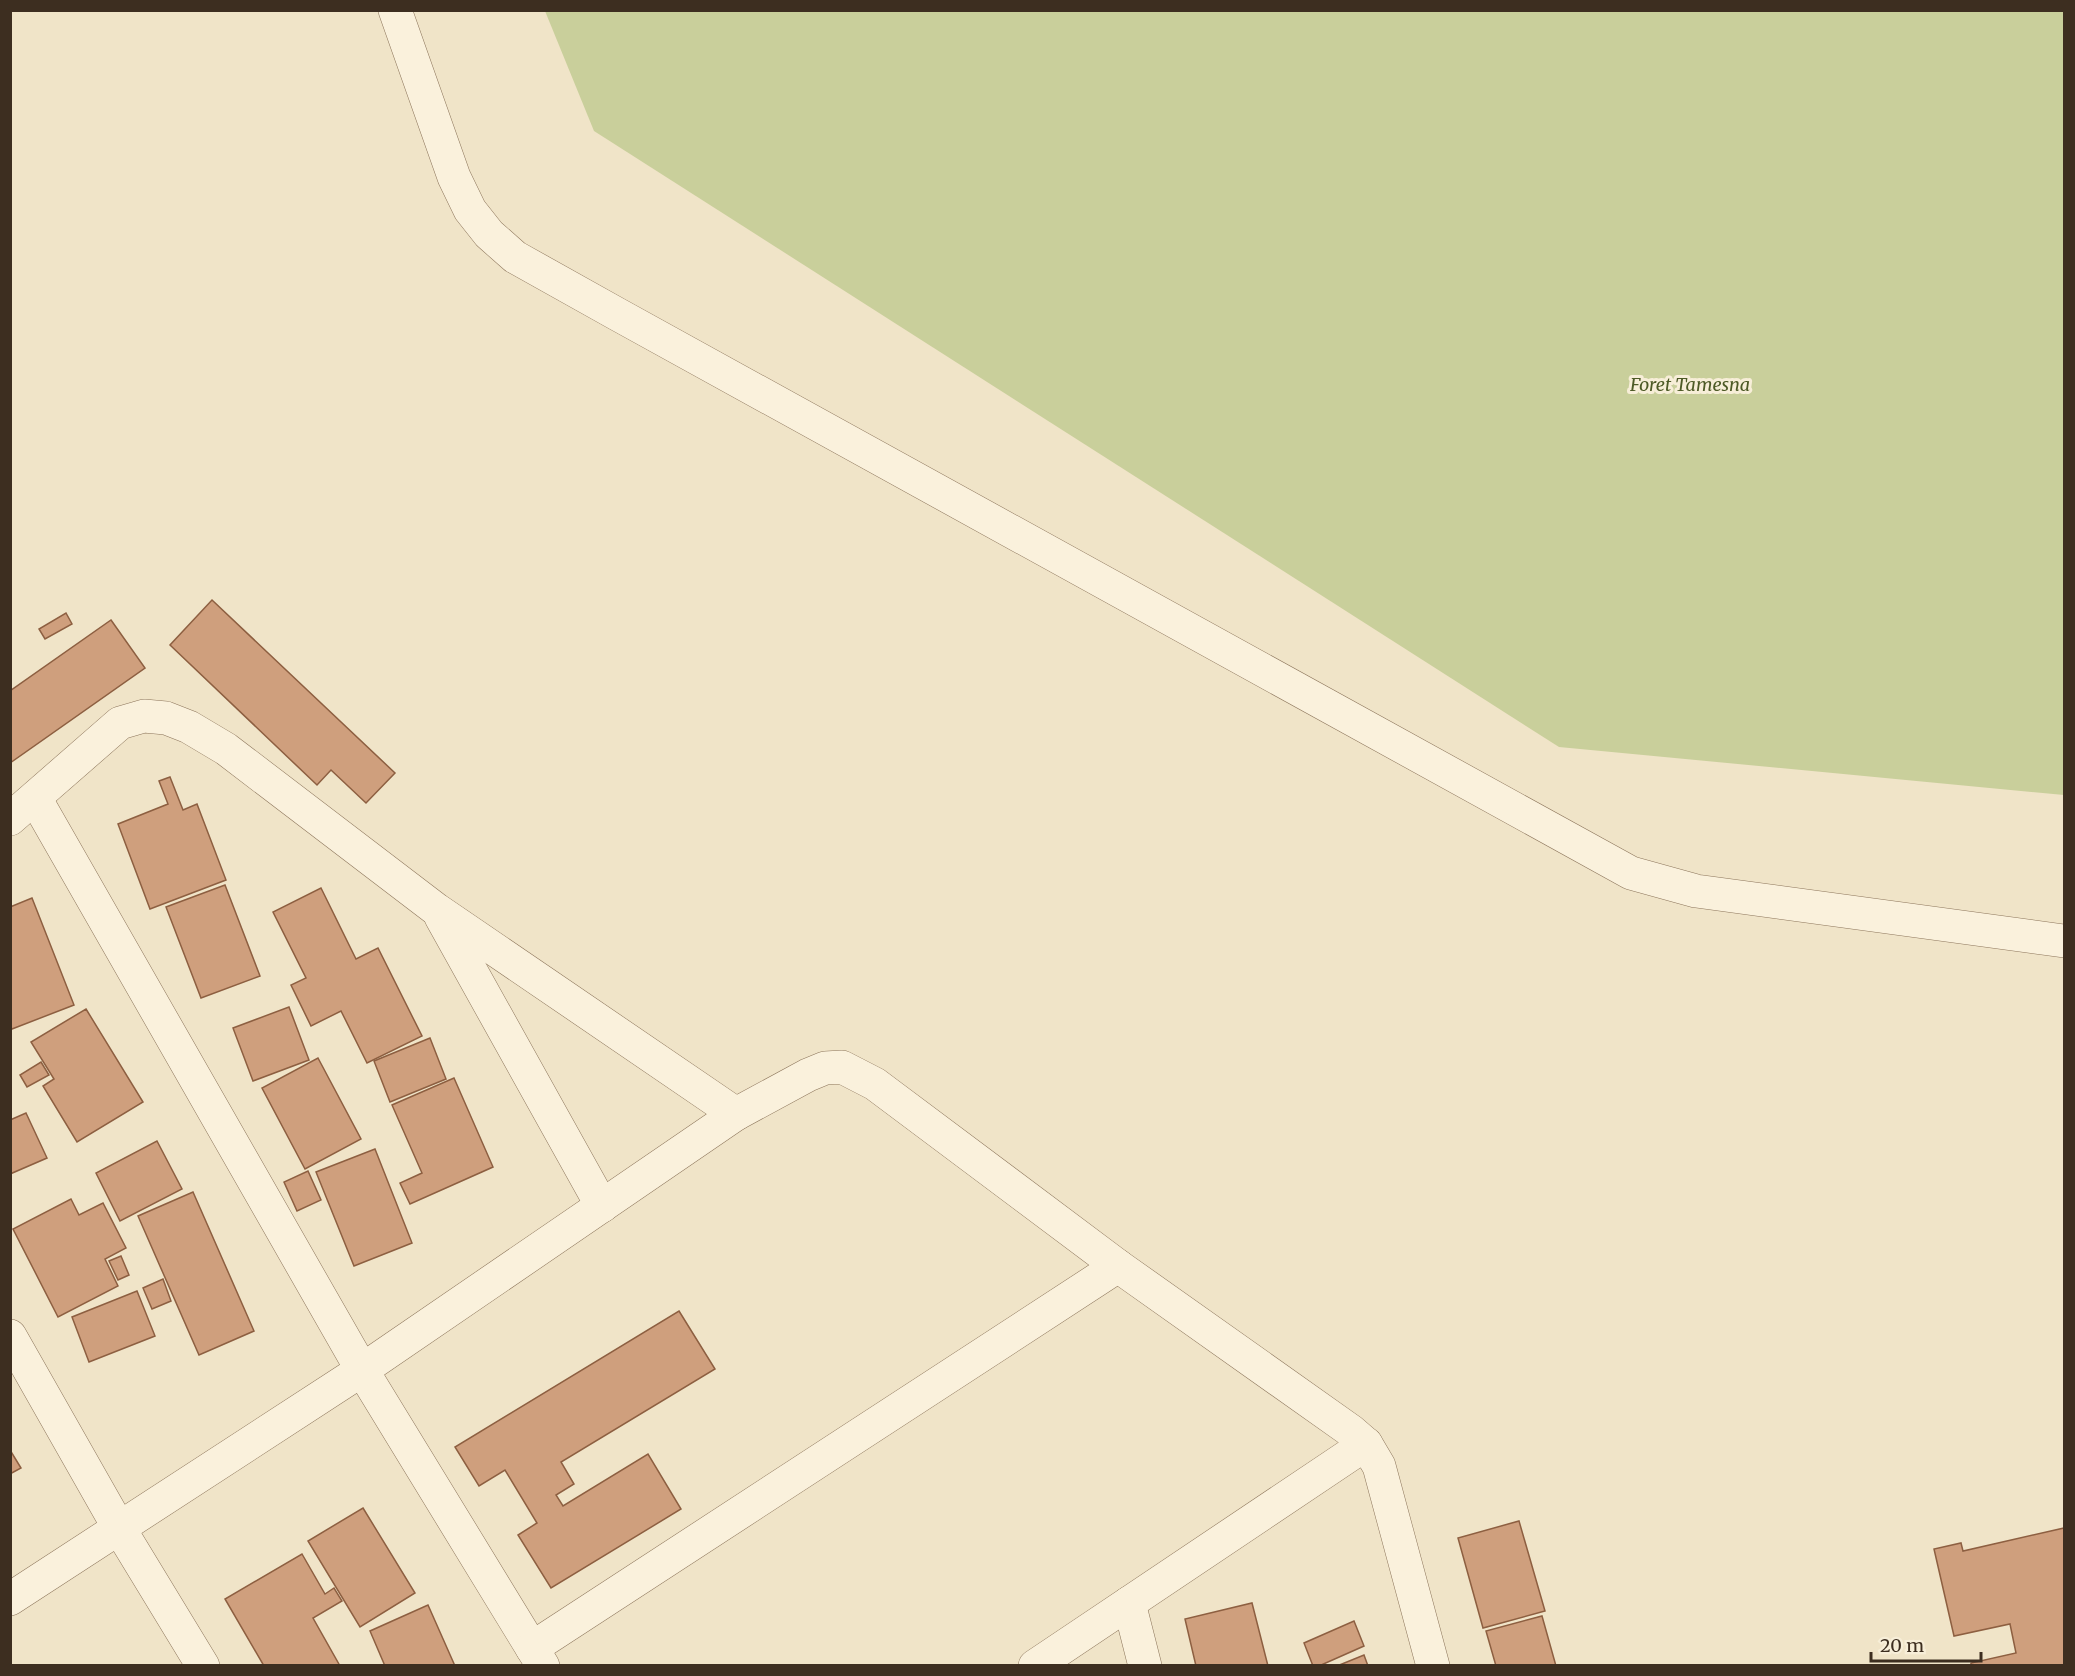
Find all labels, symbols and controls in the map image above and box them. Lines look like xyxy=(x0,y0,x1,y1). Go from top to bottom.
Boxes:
park label: Foret Tamesna xyxy=(1629,373,1750,396)
scale bar xyxy=(1871,1625,1980,1663)
text: 20 m xyxy=(1880,1634,1924,1657)

